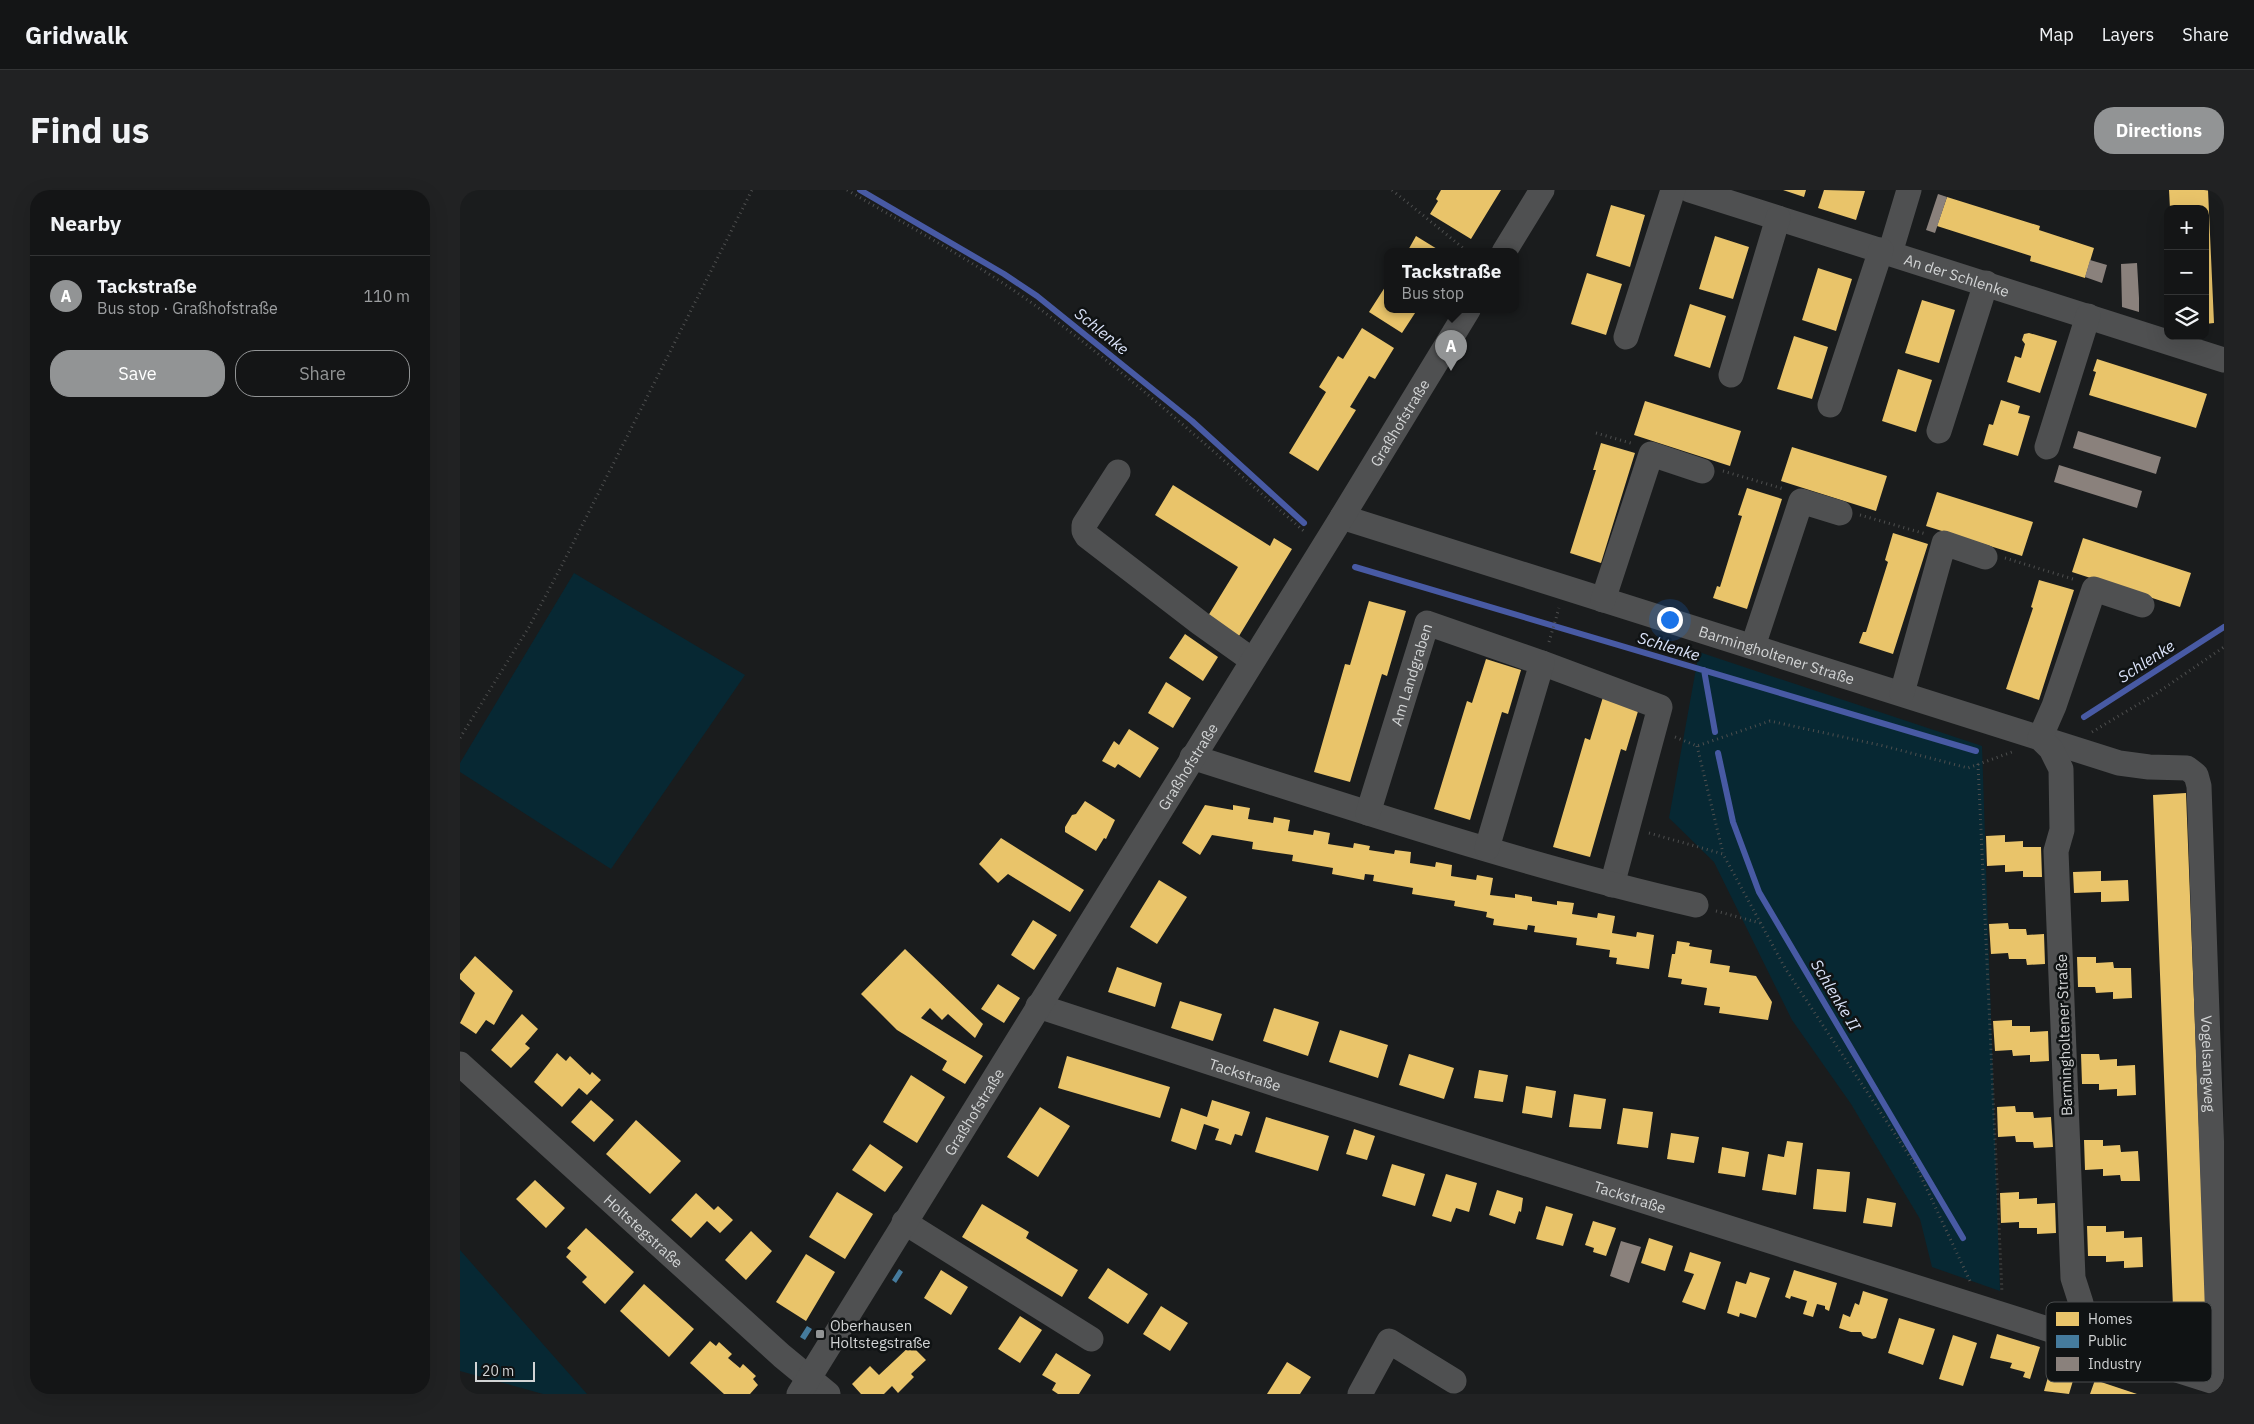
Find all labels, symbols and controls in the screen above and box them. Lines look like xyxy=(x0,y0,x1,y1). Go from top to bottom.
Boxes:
text: Gridwalk xyxy=(25,19,128,51)
text: Map xyxy=(2039,23,2074,46)
text: Layers xyxy=(2102,23,2154,46)
text: Share xyxy=(2182,23,2229,46)
text: Find us xyxy=(30,107,149,153)
button: Directions xyxy=(2094,107,2224,154)
map controls xyxy=(2164,205,2209,340)
button: + xyxy=(2164,205,2209,250)
text: Nearby xyxy=(50,209,121,237)
popup xyxy=(1384,248,1519,313)
street label: An der Schlenke xyxy=(1902,249,2012,301)
button: − xyxy=(2164,250,2209,295)
text: Tackstraße xyxy=(1401,259,1502,283)
text: Tackstraße xyxy=(97,274,197,298)
text: Bus stop xyxy=(1401,283,1464,303)
text: A xyxy=(61,286,71,306)
text: 110 m xyxy=(363,286,410,306)
button: layers xyxy=(2164,295,2209,340)
text: Bus stop · Graßhofstraße xyxy=(97,298,278,318)
water label: Schlenke xyxy=(1071,303,1133,359)
pin: A xyxy=(1435,330,1467,371)
button: Save xyxy=(50,350,225,397)
button: Share xyxy=(235,350,410,397)
street label: Graßhofstraße xyxy=(1366,375,1433,470)
your location xyxy=(1657,607,1683,633)
street label: Am Landgraben xyxy=(1386,621,1436,728)
street label: Barmingholtener Straße xyxy=(1697,621,1857,688)
water label: Schlenke xyxy=(1636,627,1702,665)
water label: Schlenke xyxy=(2114,635,2178,687)
street label: Graßhofstraße xyxy=(1153,719,1222,814)
street label: Barmingholtener Straße xyxy=(2052,954,2076,1116)
water label: Schlenke II xyxy=(1807,956,1866,1035)
street label: Vogelsangweg xyxy=(2198,1015,2220,1112)
street label: Tackstraße xyxy=(1207,1053,1283,1095)
street label: Graßhofstraße xyxy=(940,1065,1008,1159)
street label: Tackstraße xyxy=(1592,1176,1669,1217)
street label: Holtstegstraße xyxy=(600,1190,687,1271)
legend xyxy=(2046,1302,2212,1382)
text: Homes xyxy=(2088,1310,2133,1328)
place label: Oberhausen Holtstegstraße xyxy=(830,1316,931,1352)
marker: Oberhausen Holtstegstraße xyxy=(814,1328,826,1340)
text: Public xyxy=(2088,1332,2127,1350)
text: Industry xyxy=(2088,1355,2142,1373)
scale bar xyxy=(475,1359,535,1382)
text: 20 m xyxy=(482,1362,514,1380)

